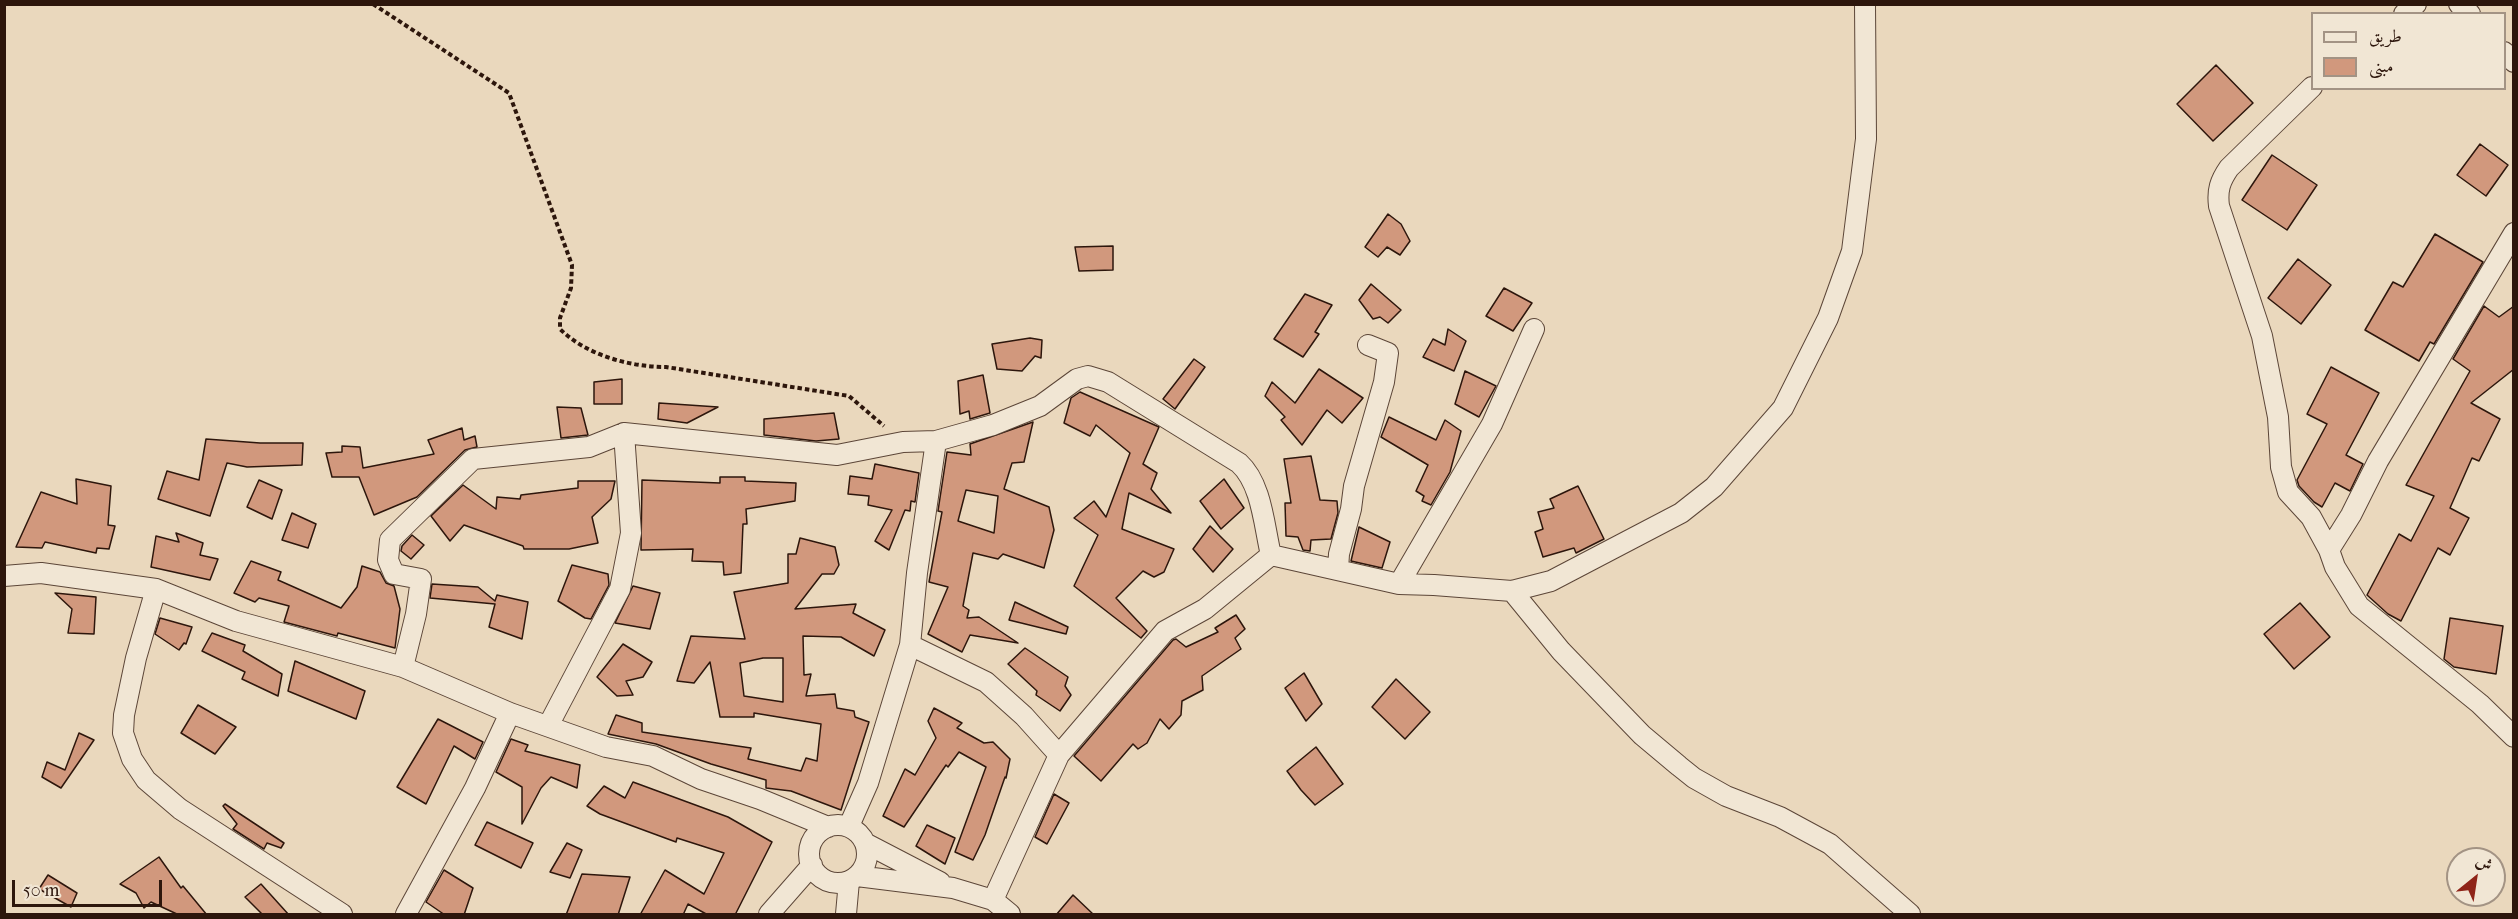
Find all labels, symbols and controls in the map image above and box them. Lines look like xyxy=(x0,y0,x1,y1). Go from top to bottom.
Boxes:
legend xyxy=(2311,12,2506,90)
text: طريق xyxy=(2369,26,2402,47)
text: مبنى xyxy=(2369,56,2394,77)
north arrow xyxy=(2446,847,2506,907)
text: ش xyxy=(2473,851,2496,875)
scale bar xyxy=(15,868,165,906)
text: 50 m xyxy=(23,880,59,901)

